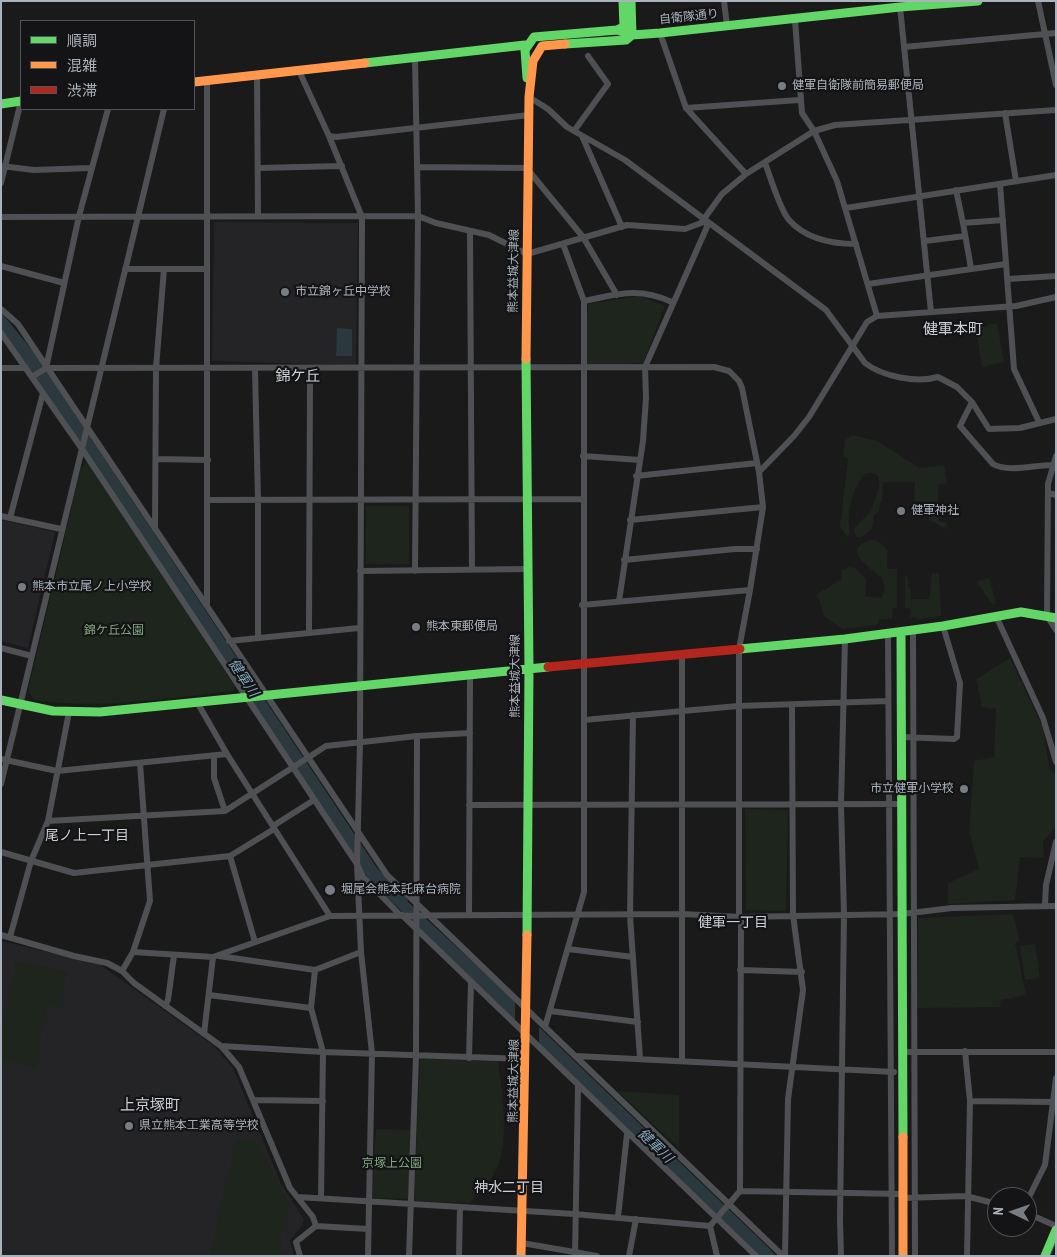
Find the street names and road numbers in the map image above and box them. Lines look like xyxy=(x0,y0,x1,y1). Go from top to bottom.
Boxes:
street label: 自衛隊通り xyxy=(658,7,720,27)
street label: 熊本益城大津線 xyxy=(506,229,522,313)
street label: 熊本益城大津線 xyxy=(509,634,523,718)
street label: 熊本益城大津線 xyxy=(506,1039,522,1123)

